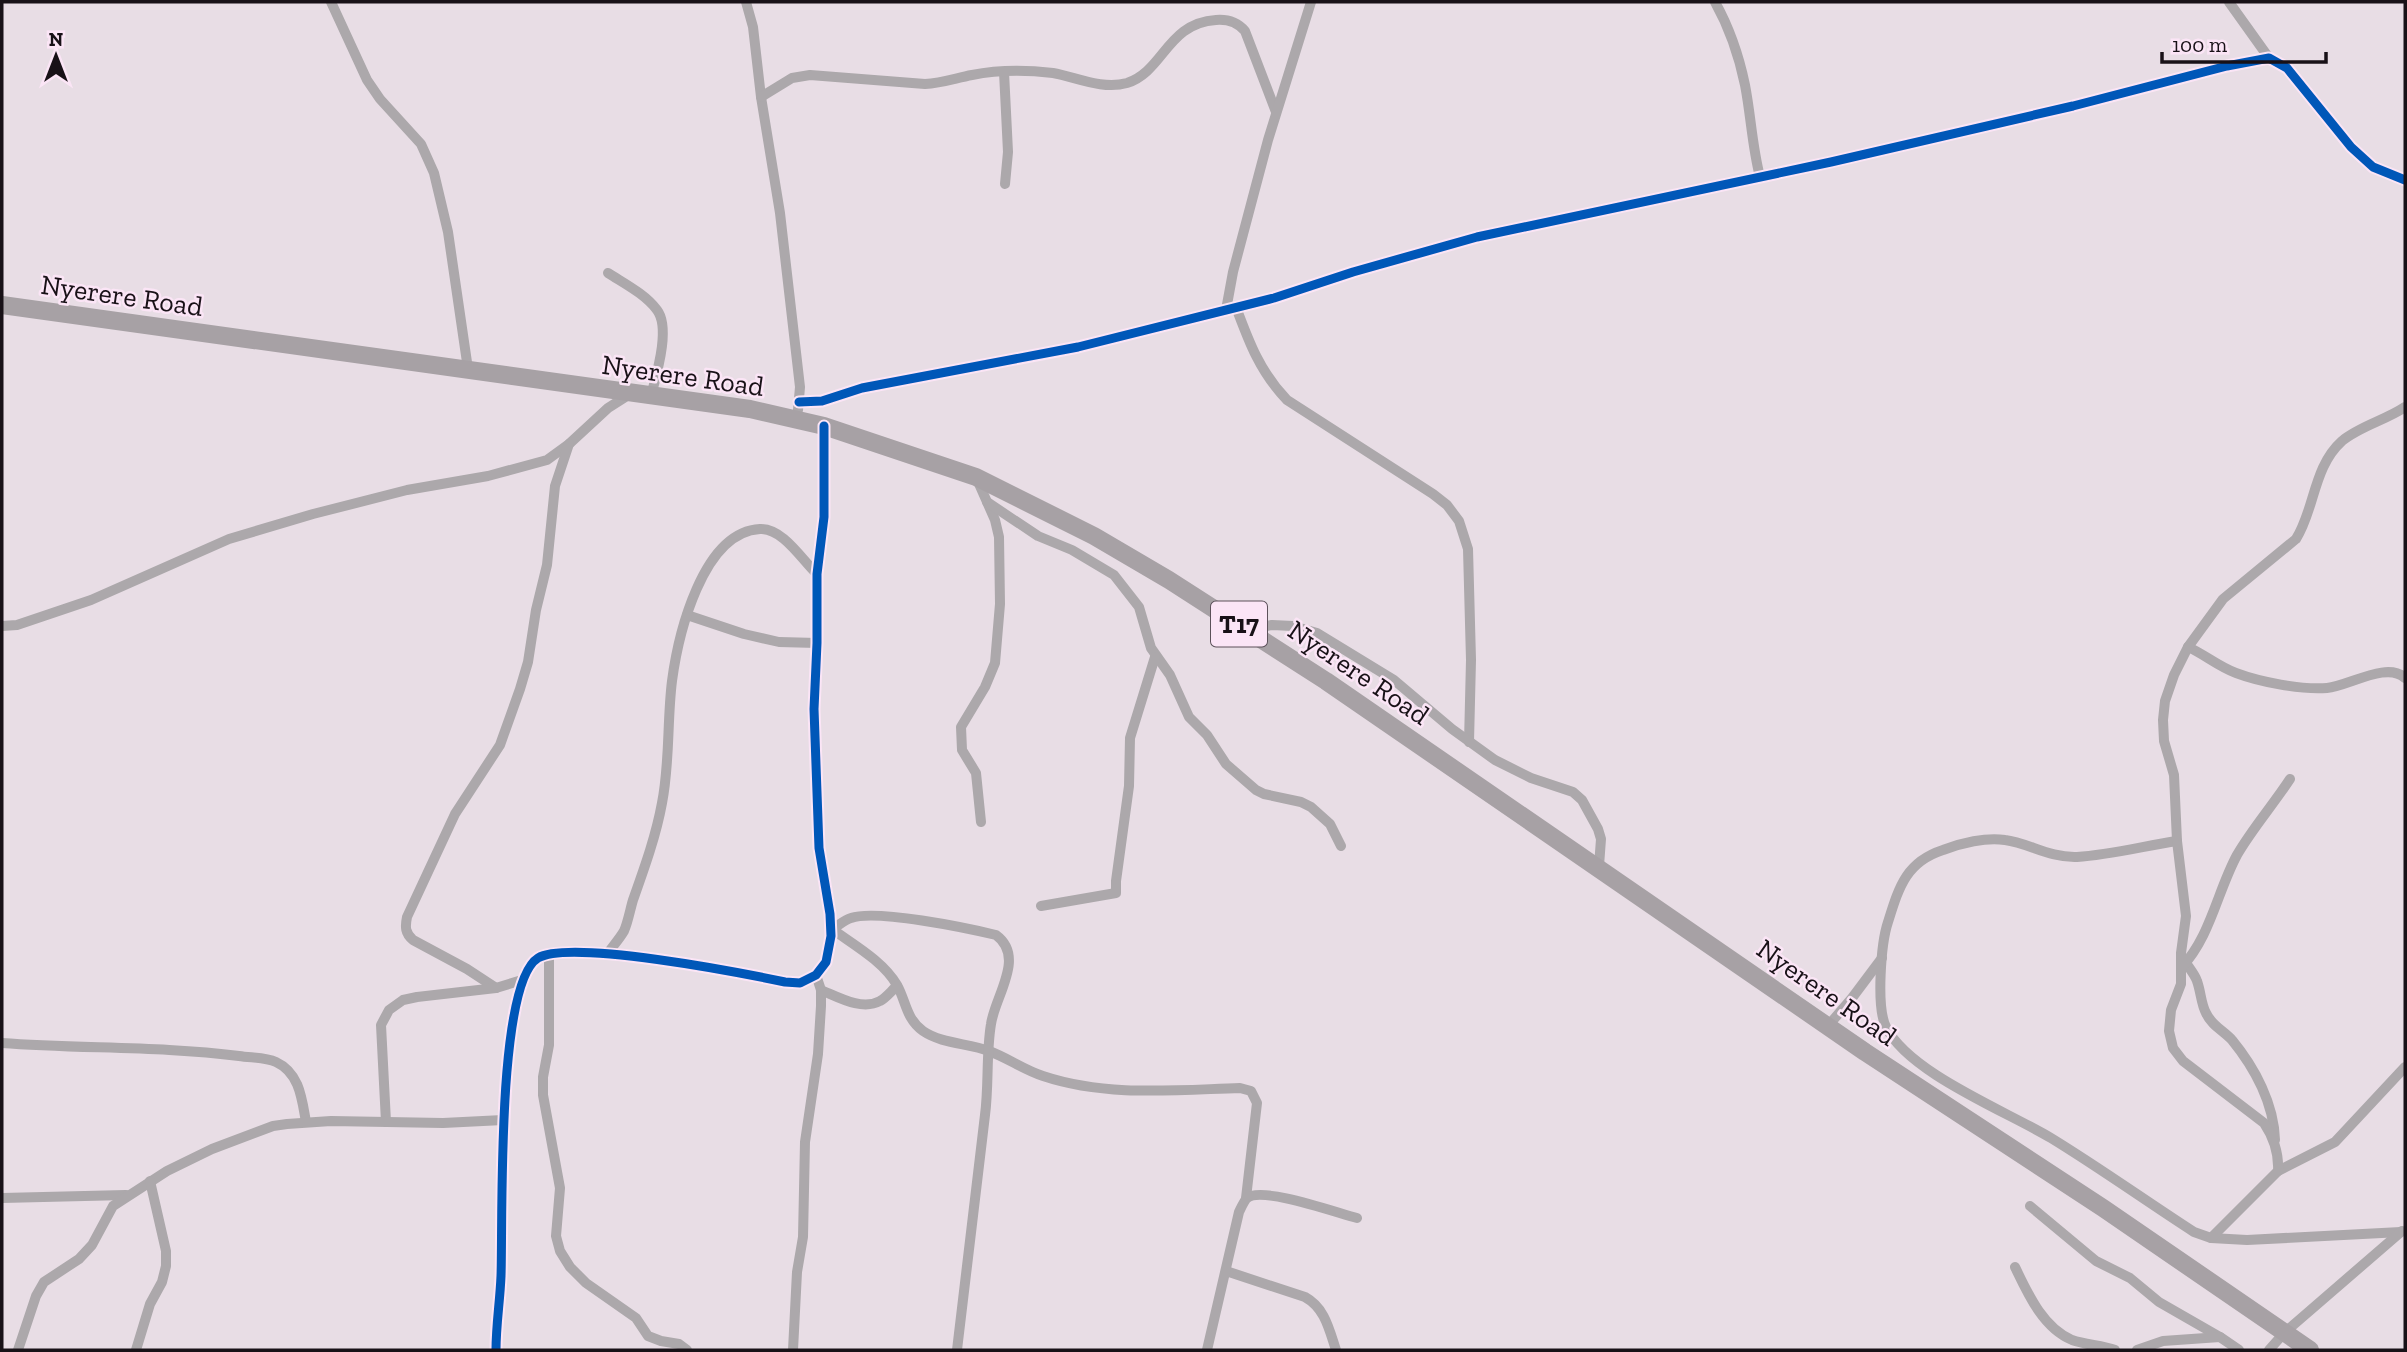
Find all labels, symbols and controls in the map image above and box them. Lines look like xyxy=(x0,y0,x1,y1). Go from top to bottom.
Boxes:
north arrow xyxy=(21,21,91,91)
scale bar xyxy=(2162,21,2326,65)
text: N xyxy=(49,28,63,51)
text: 100 m xyxy=(2172,32,2227,57)
street label: Nyerere Road xyxy=(39,268,205,323)
street label: Nyerere Road xyxy=(600,348,766,403)
road number: T17 xyxy=(1211,602,1267,646)
street label: Nyerere Road xyxy=(1282,613,1436,732)
street label: Nyerere Road xyxy=(1750,932,1903,1053)

